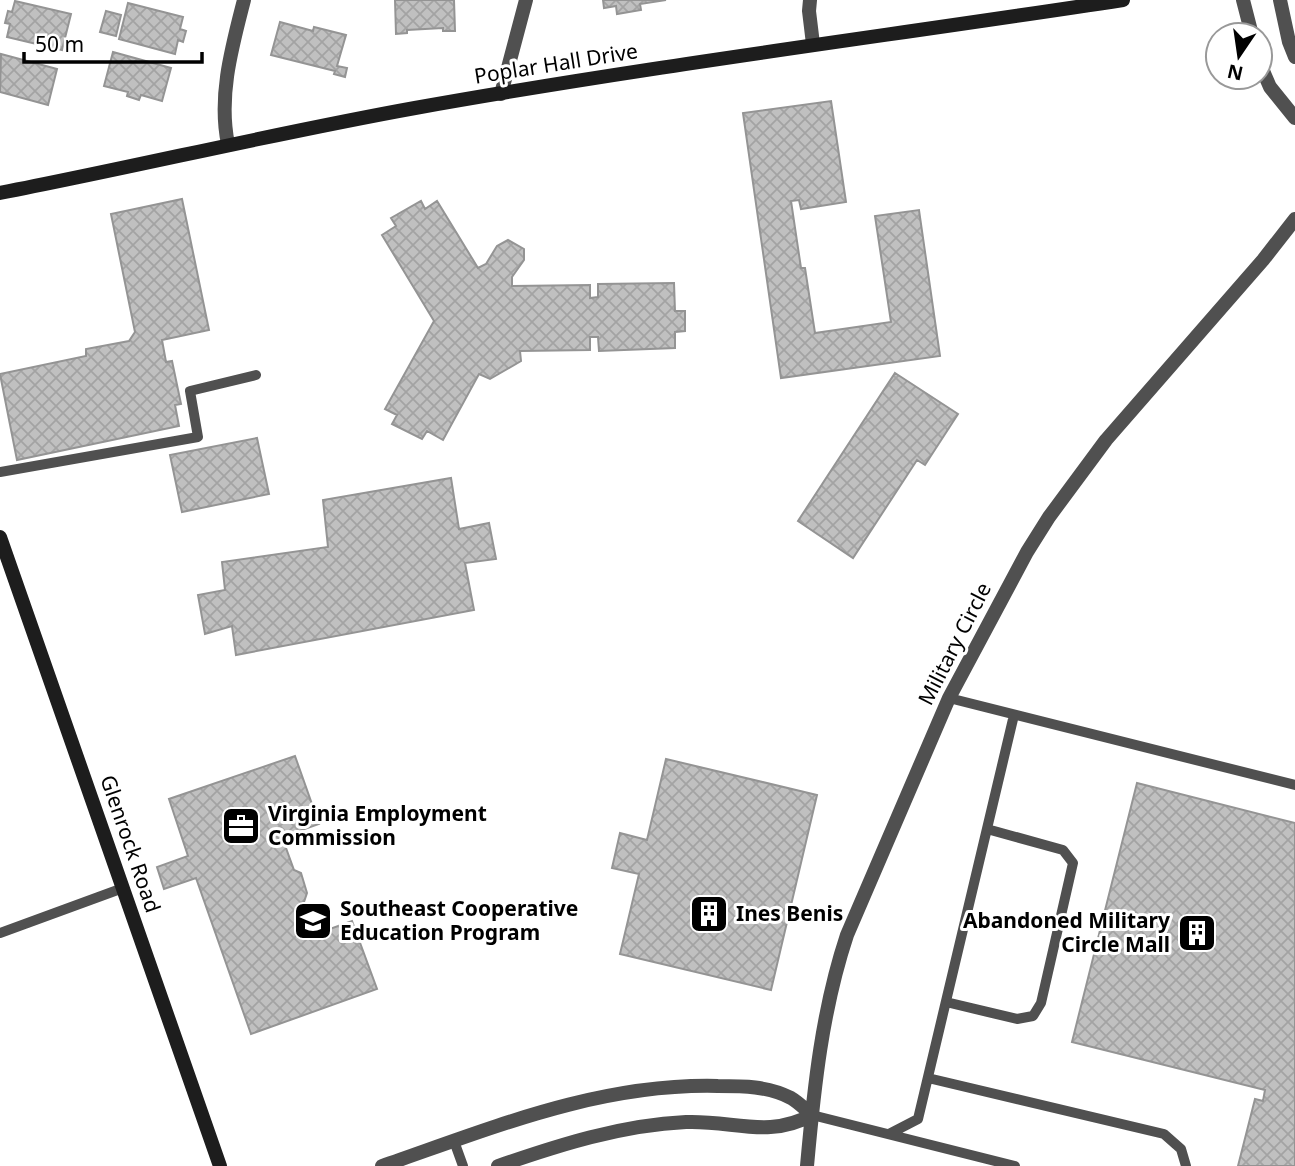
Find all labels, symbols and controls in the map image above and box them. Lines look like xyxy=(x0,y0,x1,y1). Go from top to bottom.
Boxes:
scale bar xyxy=(24,21,203,65)
north arrow xyxy=(1204,21,1274,91)
text: 50 m xyxy=(35,30,84,58)
street label: Poplar Hall Drive xyxy=(472,36,640,90)
text: N xyxy=(1225,58,1246,87)
street label: Military Circle xyxy=(911,578,997,710)
street label: Glenrock Road xyxy=(94,771,168,916)
place label: Virginia Employment Commission xyxy=(268,799,487,851)
office icon: Virginia Employment Commission xyxy=(220,805,262,847)
building icon: Ines Benis xyxy=(688,893,730,935)
place label: Southeast Cooperative Education Program xyxy=(340,894,578,946)
place label: Ines Benis xyxy=(736,899,843,927)
school or university icon: Southeast Cooperative Education Program xyxy=(292,900,334,942)
place label: Abandoned Military Circle Mall xyxy=(963,906,1170,958)
building icon: Abandoned Military Circle Mall xyxy=(1176,912,1218,954)

